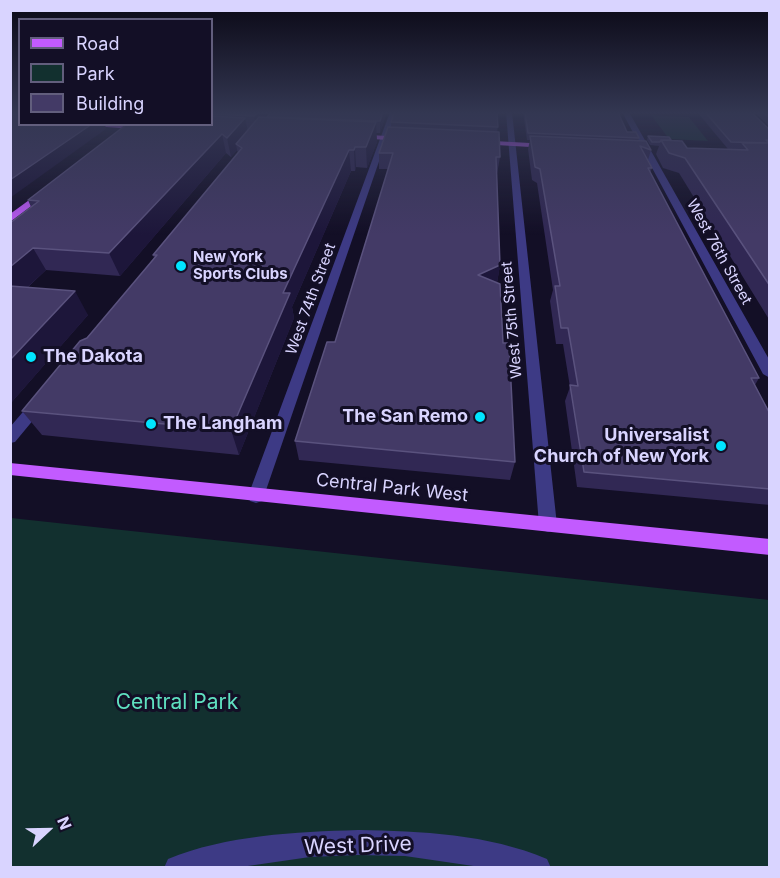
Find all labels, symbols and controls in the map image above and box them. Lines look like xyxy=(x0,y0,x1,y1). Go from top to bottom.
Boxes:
legend xyxy=(18,18,213,126)
text: Road xyxy=(76,33,119,54)
text: Park xyxy=(76,63,115,84)
text: Building xyxy=(76,93,144,114)
street label: West 76th Street xyxy=(683,196,755,308)
street label: West 74th Street xyxy=(282,241,340,357)
place label: New York Sports Clubs xyxy=(193,248,288,283)
marker: New York Sports Clubs xyxy=(174,259,188,273)
street label: West 75th Street xyxy=(498,261,526,379)
place label: The Dakota xyxy=(43,346,143,368)
marker: The Dakota xyxy=(24,350,38,364)
place label: The San Remo xyxy=(342,406,468,428)
marker: The San Remo xyxy=(473,410,487,424)
place label: The Langham xyxy=(163,413,282,435)
marker: The Langham xyxy=(144,417,158,431)
place label: Universalist Church of New York xyxy=(534,425,709,468)
marker: Universalist Church of New York xyxy=(714,439,728,453)
street label: Central Park West xyxy=(315,469,469,507)
park label: Central Park xyxy=(116,690,238,716)
north arrow xyxy=(18,800,78,860)
text: N xyxy=(53,814,76,833)
street label: West Drive xyxy=(304,832,412,860)

